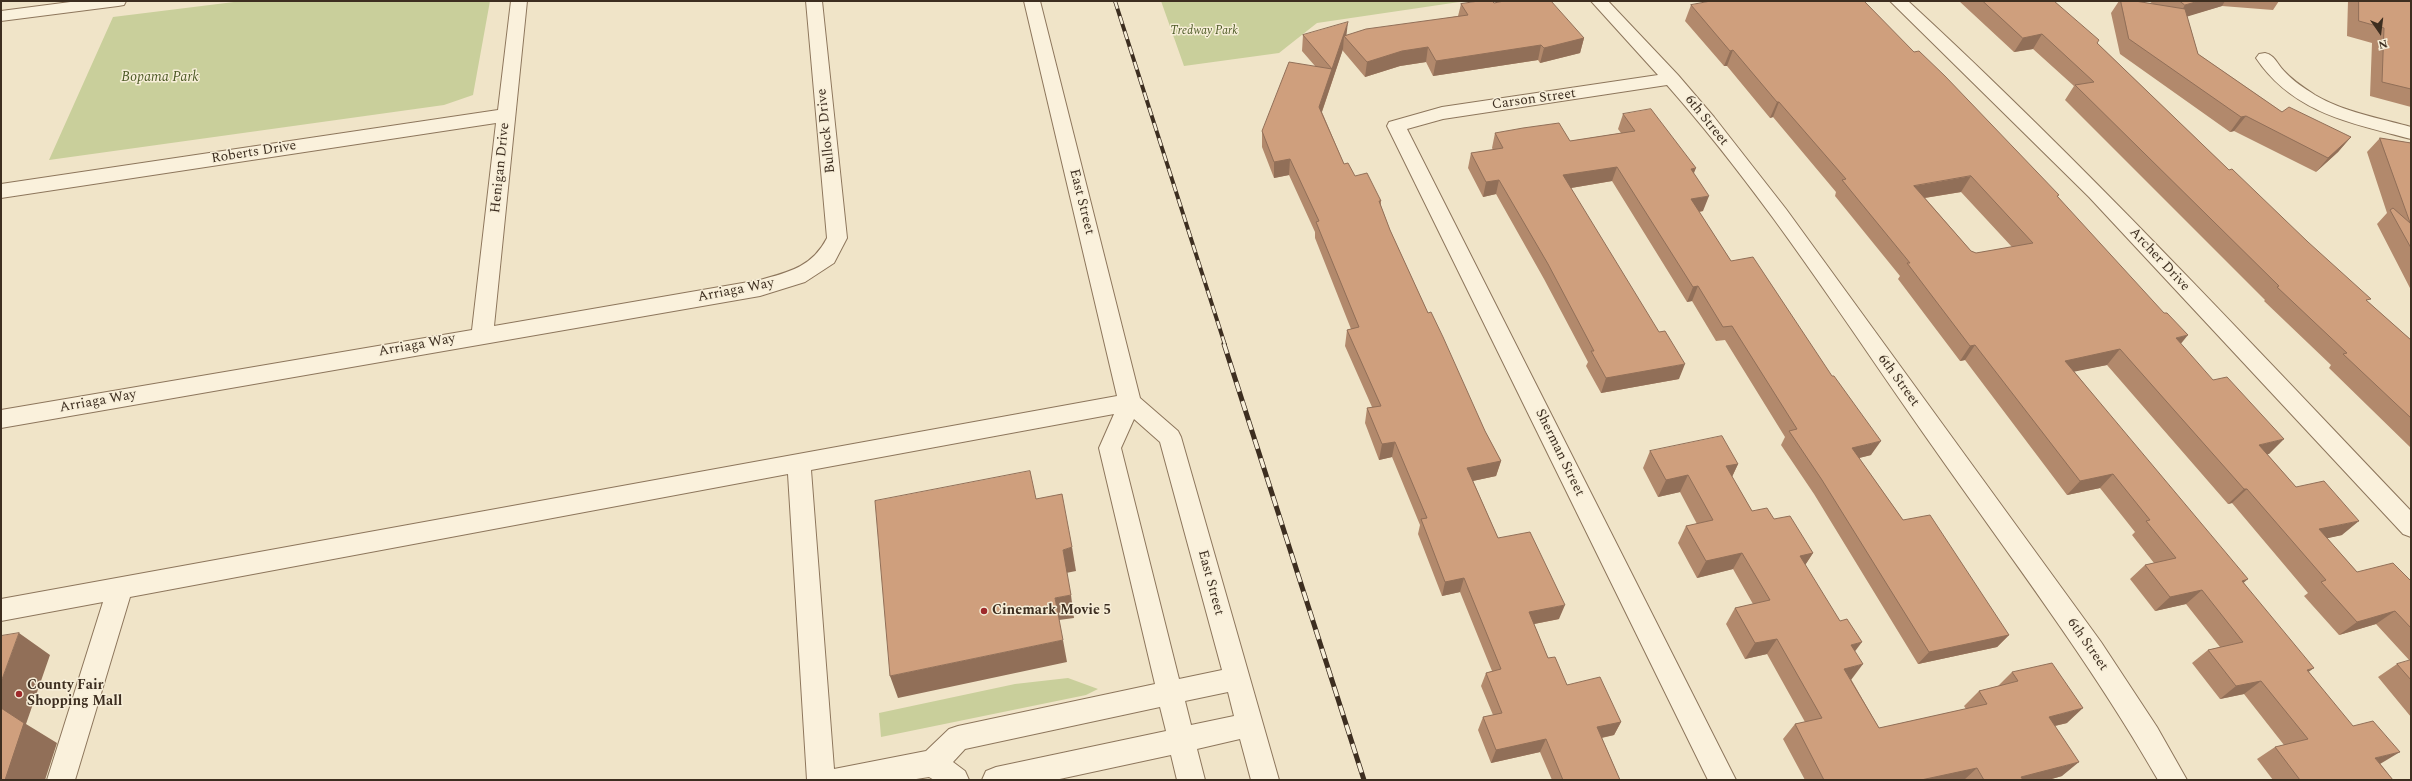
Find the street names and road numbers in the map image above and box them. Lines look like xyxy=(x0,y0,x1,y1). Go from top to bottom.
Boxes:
street label: Carson Street xyxy=(1491,86,1577,114)
street label: Bullock Drive xyxy=(814,88,840,174)
street label: 6th Street xyxy=(1680,92,1732,150)
street label: Henigan Drive xyxy=(488,122,514,214)
street label: Roberts Drive xyxy=(210,138,298,168)
street label: East Street xyxy=(1065,167,1097,237)
street label: Archer Drive xyxy=(2125,225,2193,295)
street label: Arriaga Way xyxy=(696,275,776,307)
street label: Arriaga Way xyxy=(377,331,457,361)
street label: 6th Street xyxy=(1873,352,1923,410)
street label: Arriaga Way xyxy=(58,387,138,417)
street label: Sherman Street xyxy=(1531,407,1587,499)
street label: East Street xyxy=(1193,548,1227,618)
street label: 6th Street xyxy=(2063,615,2111,675)

